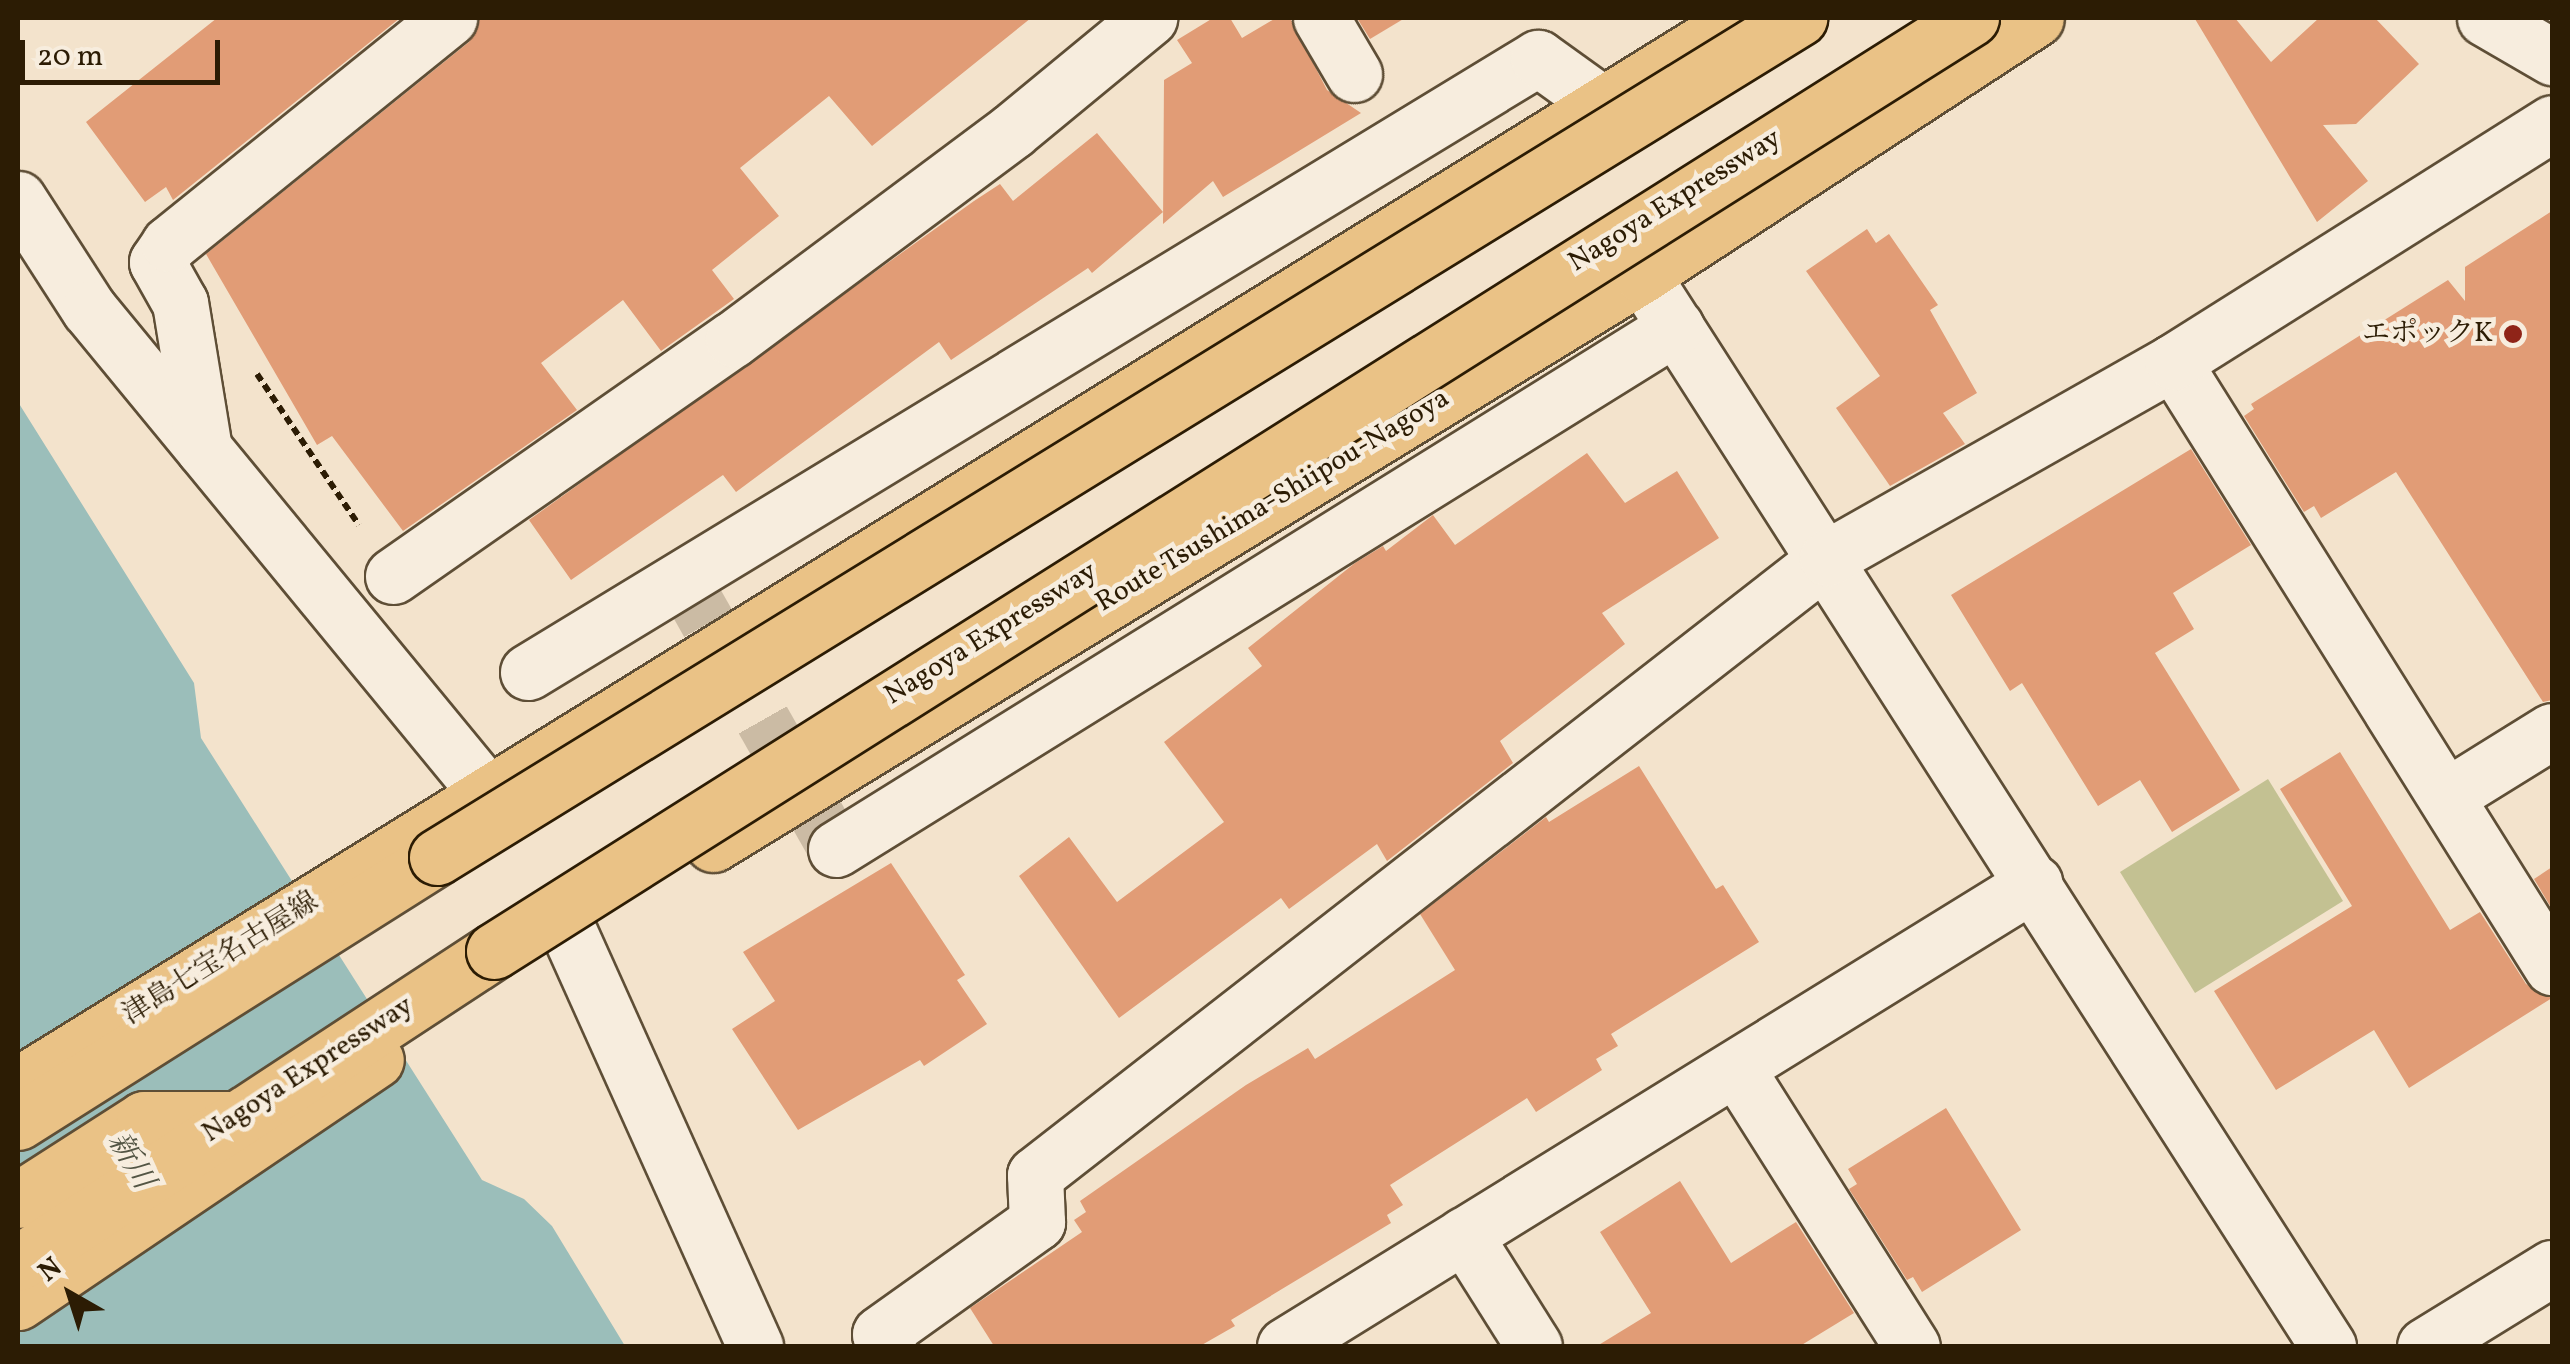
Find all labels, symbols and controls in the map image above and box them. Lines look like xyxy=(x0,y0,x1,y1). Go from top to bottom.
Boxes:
scale bar xyxy=(25,20,225,82)
text: 20 m xyxy=(37,36,103,78)
street label: Nagoya Expressway xyxy=(1563,122,1787,280)
place label: エポックK xyxy=(2362,317,2493,351)
marker: エポックK xyxy=(2502,323,2524,345)
street label: Route Tsushima-Shiipou-Nagoya xyxy=(1090,382,1456,620)
street label: Nagoya Expressway xyxy=(879,555,1103,713)
street label: 津島七宝名古屋線 xyxy=(117,885,325,1033)
street label: Nagoya Expressway xyxy=(196,989,420,1151)
water label: 新川 xyxy=(99,1126,161,1196)
north arrow xyxy=(20,1244,120,1344)
text: N xyxy=(31,1249,71,1292)

